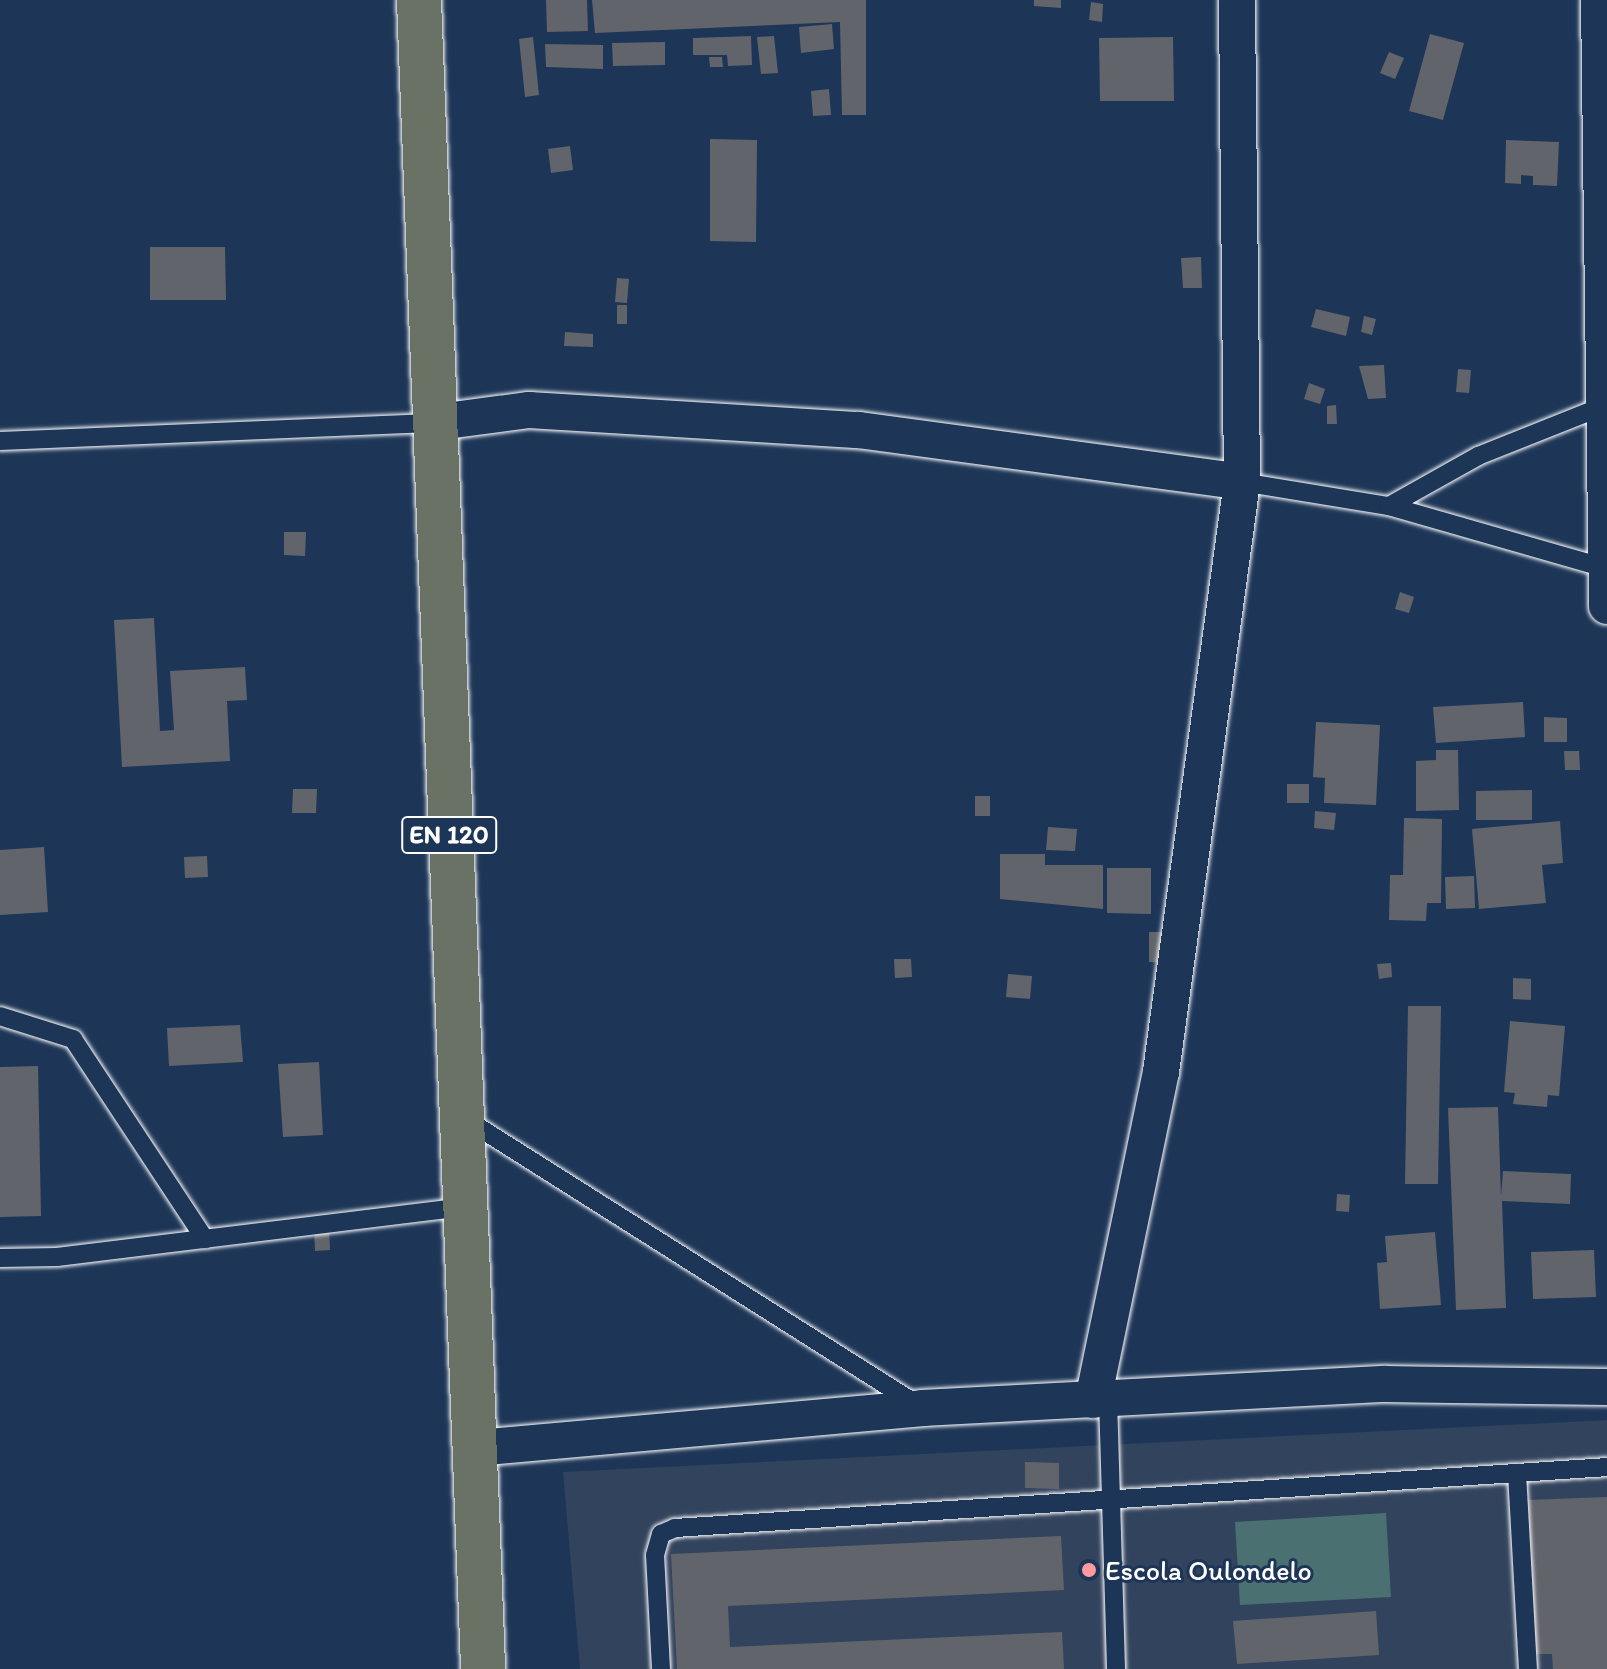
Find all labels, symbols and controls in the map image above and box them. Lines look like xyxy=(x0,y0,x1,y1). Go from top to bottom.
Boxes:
road number: EN 120 xyxy=(401,813,497,857)
place label: Escola Oulondelo xyxy=(1105,1553,1312,1587)
marker: Escola Oulondelo xyxy=(1080,1561,1098,1579)

